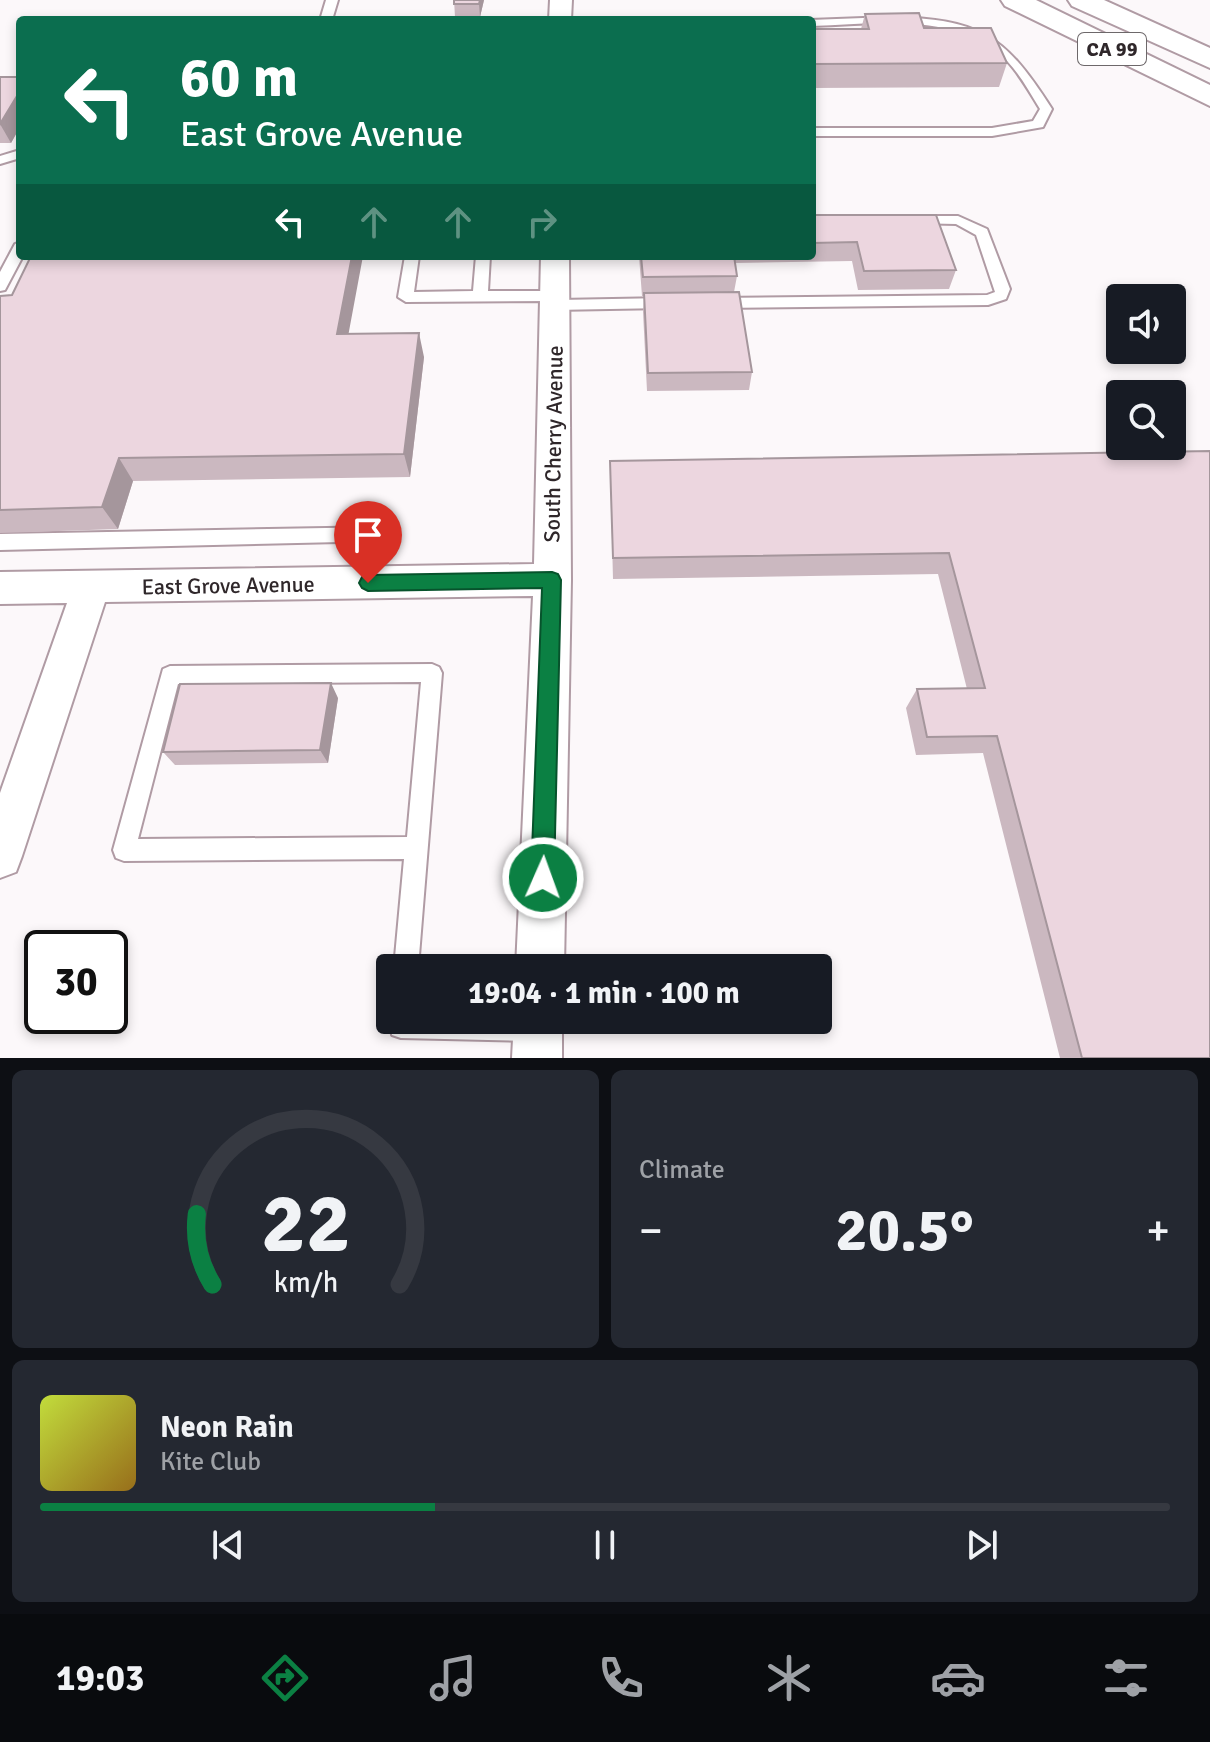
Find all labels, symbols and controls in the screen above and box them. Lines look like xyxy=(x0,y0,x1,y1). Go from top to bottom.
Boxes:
road number: CA 99 xyxy=(1078,33,1146,65)
text: 60 m xyxy=(180,43,298,112)
icon: left xyxy=(48,48,152,152)
text: East Grove Avenue xyxy=(180,112,463,157)
icon: left xyxy=(268,200,312,244)
icon: ahead xyxy=(352,200,396,244)
icon: ahead xyxy=(436,200,480,244)
icon: right xyxy=(520,200,564,244)
map controls xyxy=(1106,284,1186,460)
button: sound xyxy=(1106,284,1186,364)
street label: South Cherry Avenue xyxy=(538,345,569,543)
button: search xyxy=(1106,380,1186,460)
pin xyxy=(334,501,402,583)
icon: arrive xyxy=(346,513,390,557)
street label: East Grove Avenue xyxy=(141,570,315,601)
position arrow xyxy=(501,836,585,920)
speed limit sign: 30 xyxy=(24,930,128,1034)
text: 19:04 · 1 min · 100 m xyxy=(468,975,740,1012)
text: Climate xyxy=(639,1154,725,1186)
text: 22 xyxy=(261,1173,350,1275)
text: 20.5° xyxy=(835,1194,974,1268)
text: − xyxy=(639,1204,663,1258)
text: + xyxy=(1146,1204,1170,1258)
text: km/h xyxy=(273,1265,338,1300)
text: Neon Rain xyxy=(160,1409,294,1446)
text: Kite Club xyxy=(160,1446,261,1478)
icon: previous xyxy=(206,1523,250,1567)
icon: pause xyxy=(583,1523,627,1567)
icon: next xyxy=(960,1523,1004,1567)
icon: directions xyxy=(257,1650,313,1706)
icon: music xyxy=(425,1650,481,1706)
icon: phone xyxy=(593,1650,649,1706)
icon: climate xyxy=(761,1650,817,1706)
icon: car xyxy=(930,1650,986,1706)
icon: filters xyxy=(1098,1650,1154,1706)
text: 19:03 xyxy=(56,1656,144,1701)

